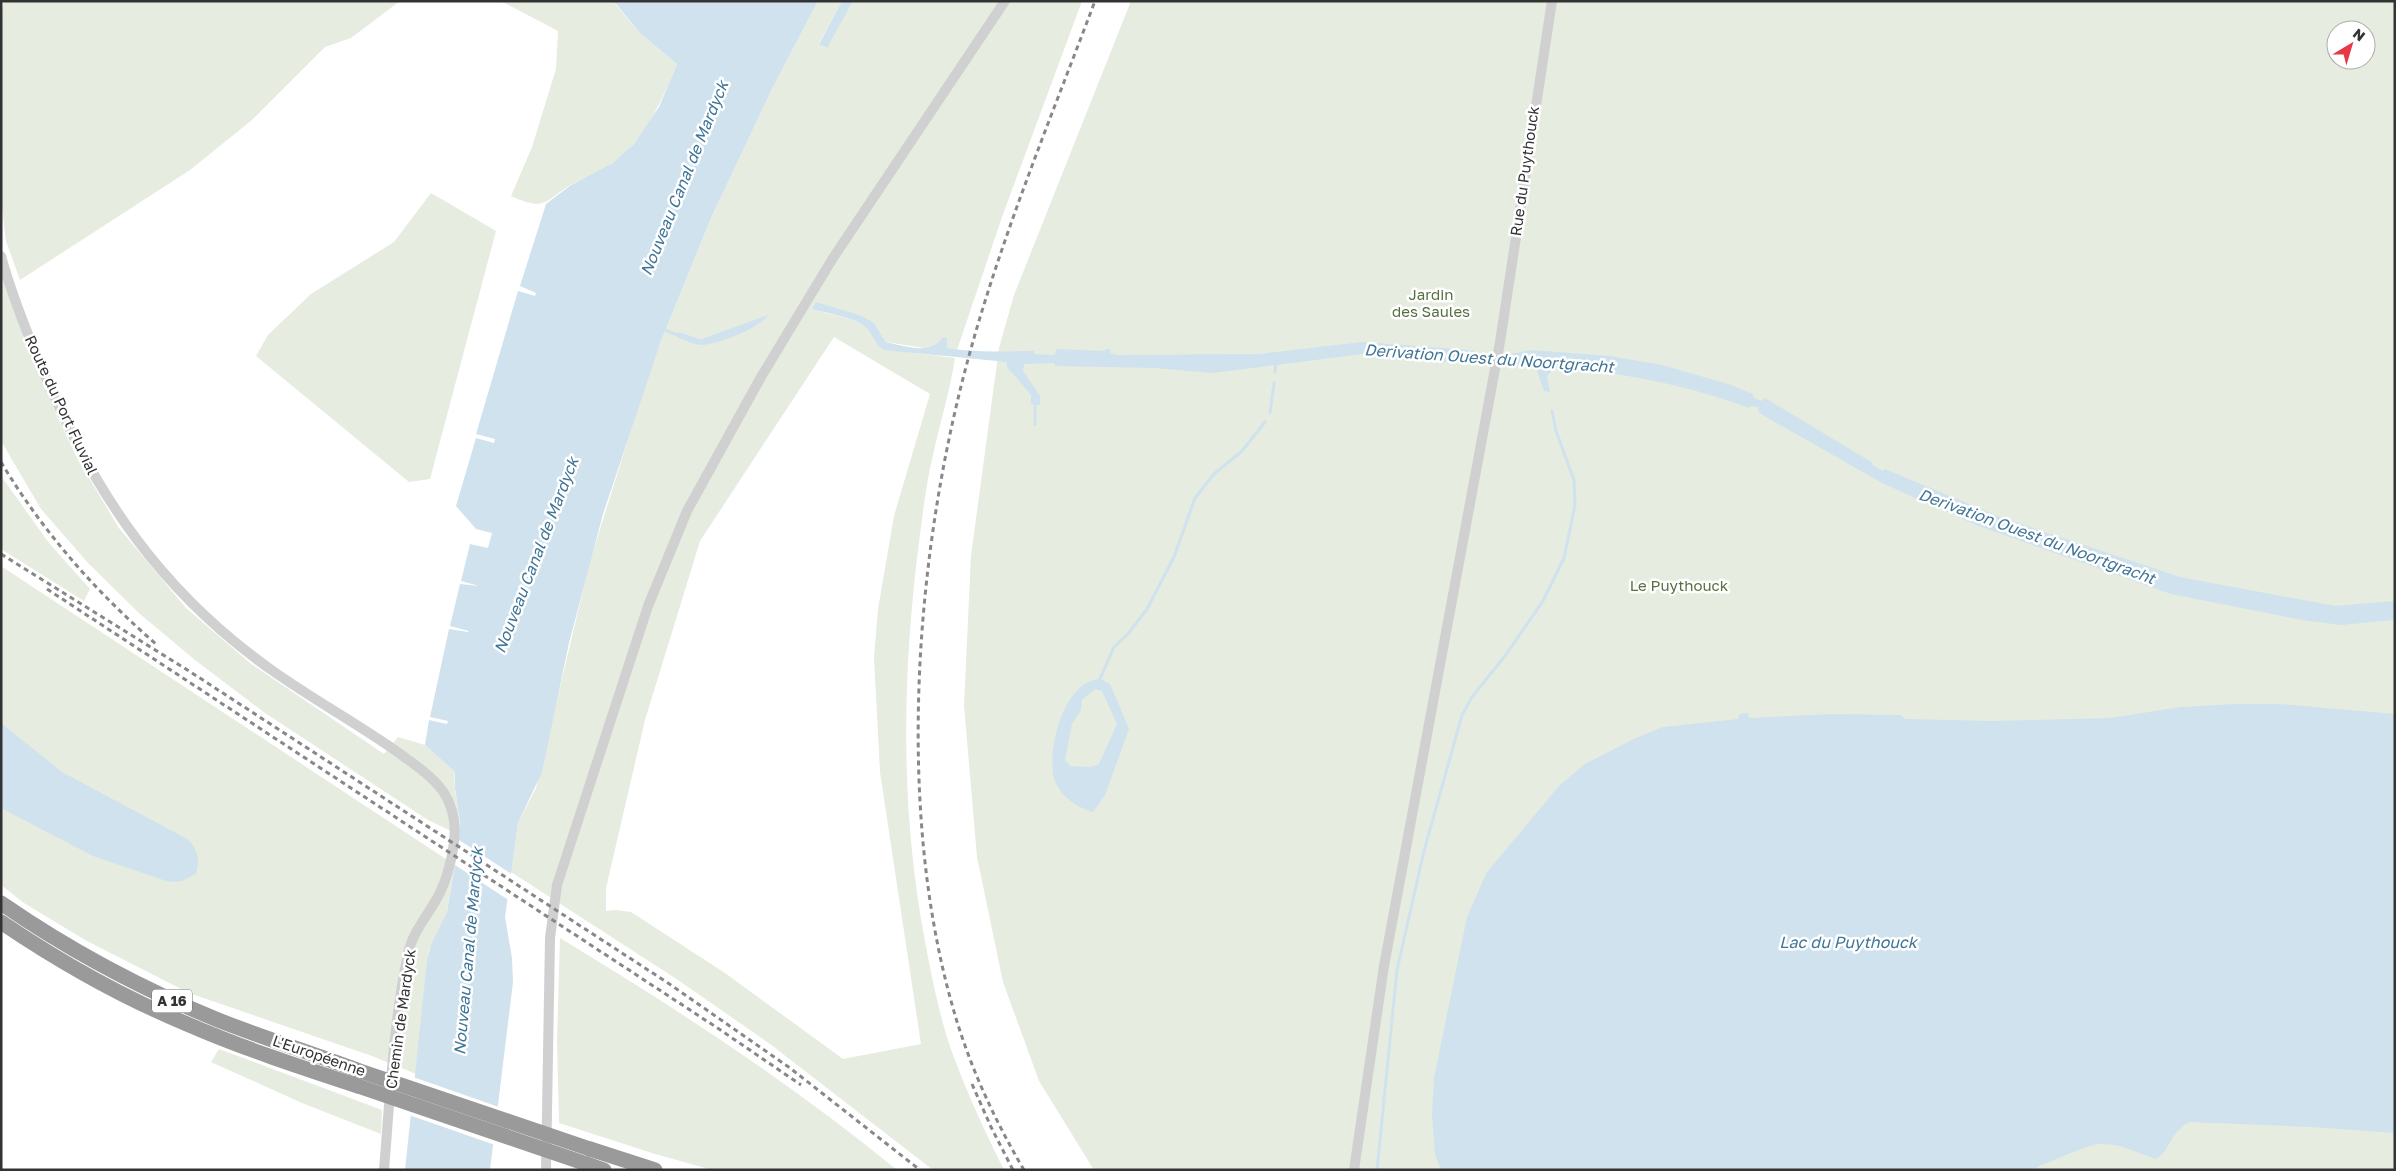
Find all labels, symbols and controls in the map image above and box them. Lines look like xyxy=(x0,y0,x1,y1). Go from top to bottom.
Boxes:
north arrow xyxy=(2326,20,2376,70)
text: N xyxy=(2350,24,2369,44)
water label: Nouveau Canal de Mardyck xyxy=(636,76,733,278)
street label: Rue du Puythouck xyxy=(1506,104,1542,237)
park label: Jardin des Saules xyxy=(1392,285,1470,320)
street label: Route du Port Fluvial xyxy=(22,332,102,477)
water label: Derivation Ouest du Noortgracht xyxy=(1364,339,1616,377)
water label: Nouveau Canal de Mardyck xyxy=(489,452,583,656)
water label: Derivation Ouest du Noortgracht xyxy=(1916,484,2159,589)
park label: Le Puythouck xyxy=(1630,576,1729,594)
water label: Nouveau Canal de Mardyck xyxy=(449,844,487,1056)
water label: Lac du Puythouck xyxy=(1779,932,1919,952)
street label: Chemin de Mardyck xyxy=(381,947,419,1090)
road number: A 16 xyxy=(152,989,192,1012)
street label: L'Européenne xyxy=(271,1031,368,1079)

